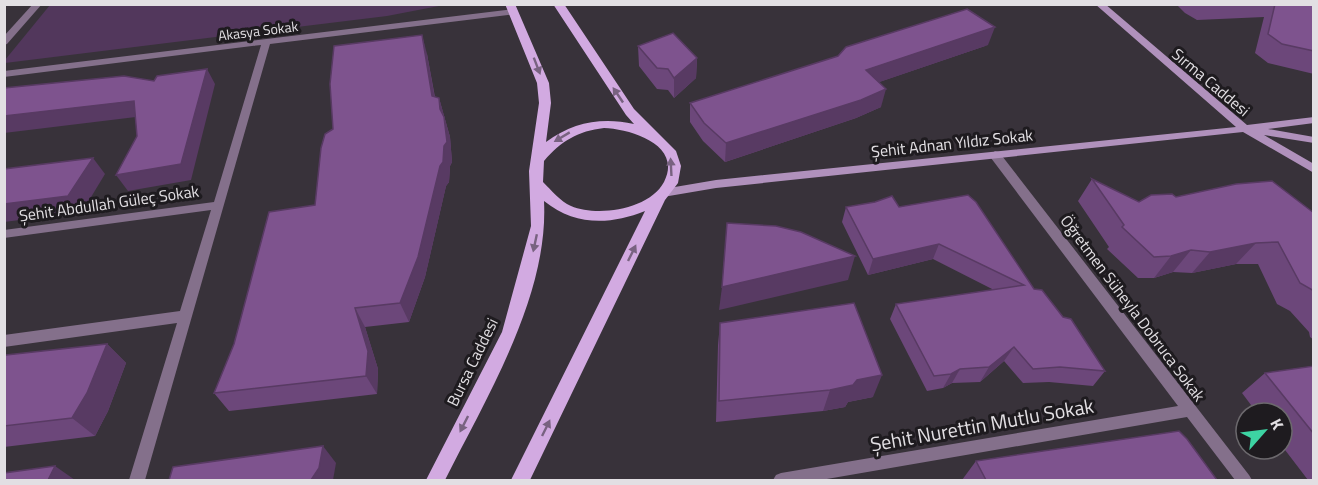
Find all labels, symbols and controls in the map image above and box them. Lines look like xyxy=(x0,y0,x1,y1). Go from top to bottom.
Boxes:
street label: Akasya Sokak xyxy=(217,15,299,46)
street label: Sırma Caddesi xyxy=(1167,42,1255,122)
one-way arrow xyxy=(532,58,542,76)
one-way arrow xyxy=(612,87,624,103)
street label: Şehit Adnan Yıldız Sokak xyxy=(870,123,1034,163)
one-way arrow xyxy=(554,131,570,142)
one-way arrow xyxy=(667,157,676,176)
street label: Şehit Abdullah Güleç Sokak xyxy=(17,178,201,228)
street label: Öğretmen Süheyla Dobruca Sokak xyxy=(1055,210,1211,407)
one-way arrow xyxy=(530,234,539,253)
one-way arrow xyxy=(627,244,637,262)
street label: Bursa Caddesi xyxy=(440,314,504,410)
street label: Şehit Nurettin Mutlu Sokak xyxy=(868,390,1097,459)
north arrow xyxy=(1234,401,1294,461)
text: K xyxy=(1264,414,1290,434)
one-way arrow xyxy=(459,415,469,432)
one-way arrow xyxy=(541,419,551,437)

